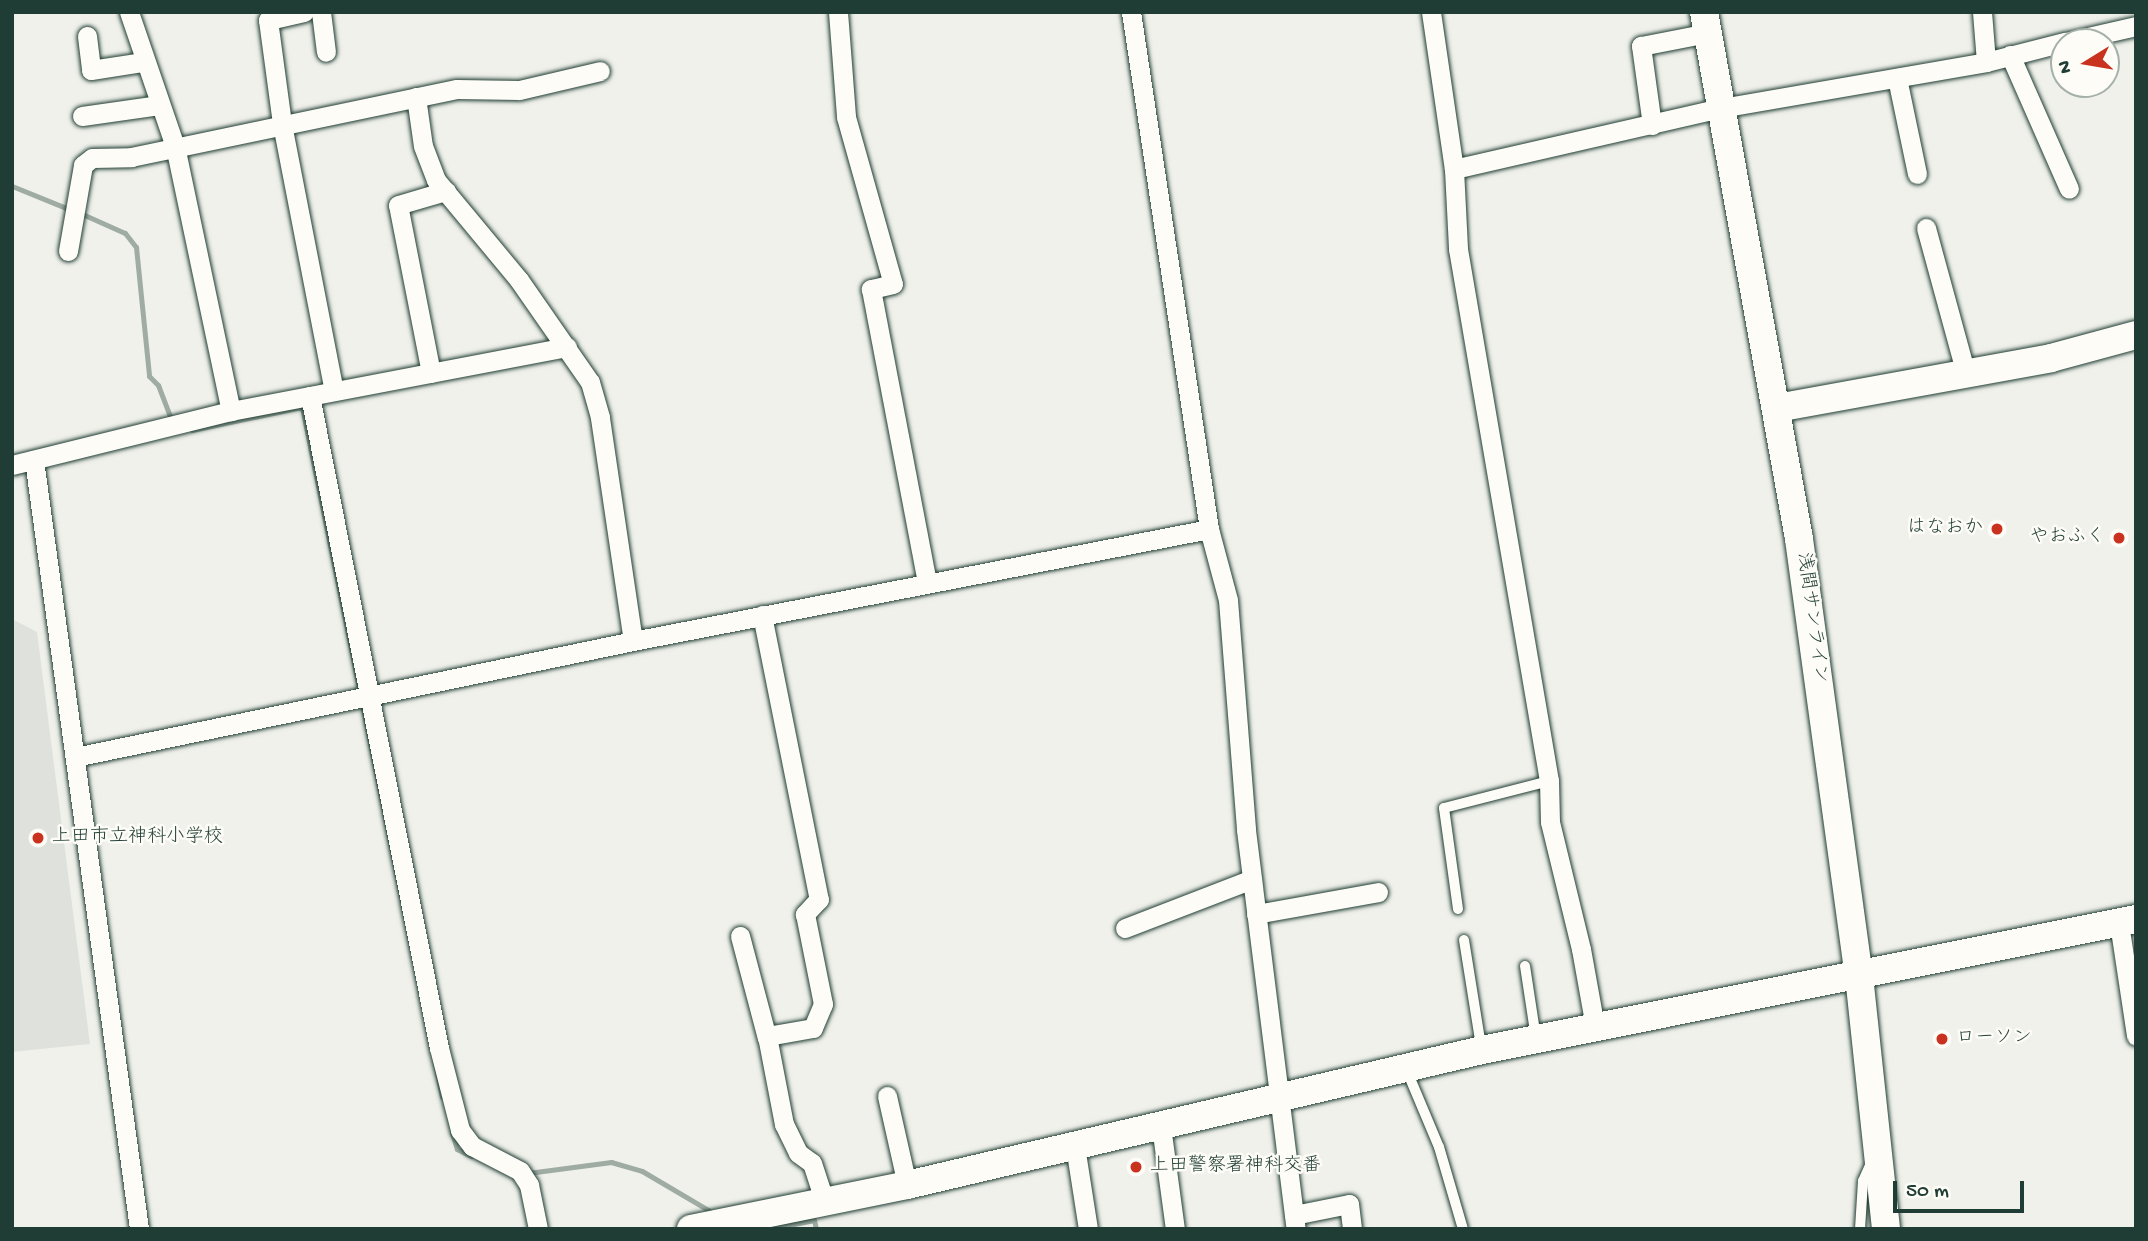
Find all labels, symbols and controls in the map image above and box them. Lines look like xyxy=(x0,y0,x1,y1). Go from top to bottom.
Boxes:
north arrow xyxy=(2050,28,2120,98)
text: N xyxy=(2053,58,2078,75)
place label: はなおか xyxy=(1907,518,1983,540)
marker: はなおか xyxy=(1989,521,2005,537)
place label: やおふく xyxy=(2029,527,2105,549)
marker: やおふく xyxy=(2111,530,2127,546)
street label: 浅間サンライン xyxy=(1790,551,1832,685)
place label: 上田市立神科小学校 xyxy=(52,827,223,849)
marker: 上田市立神科小学校 xyxy=(30,830,46,846)
place label: ローソン xyxy=(1956,1028,2032,1050)
marker: ローソン xyxy=(1934,1031,1950,1047)
place label: 上田警察署神科交番 xyxy=(1150,1156,1321,1178)
marker: 上田警察署神科交番 xyxy=(1128,1159,1144,1175)
scale bar xyxy=(1896,1168,2027,1212)
text: 50 m xyxy=(1906,1180,1949,1205)

